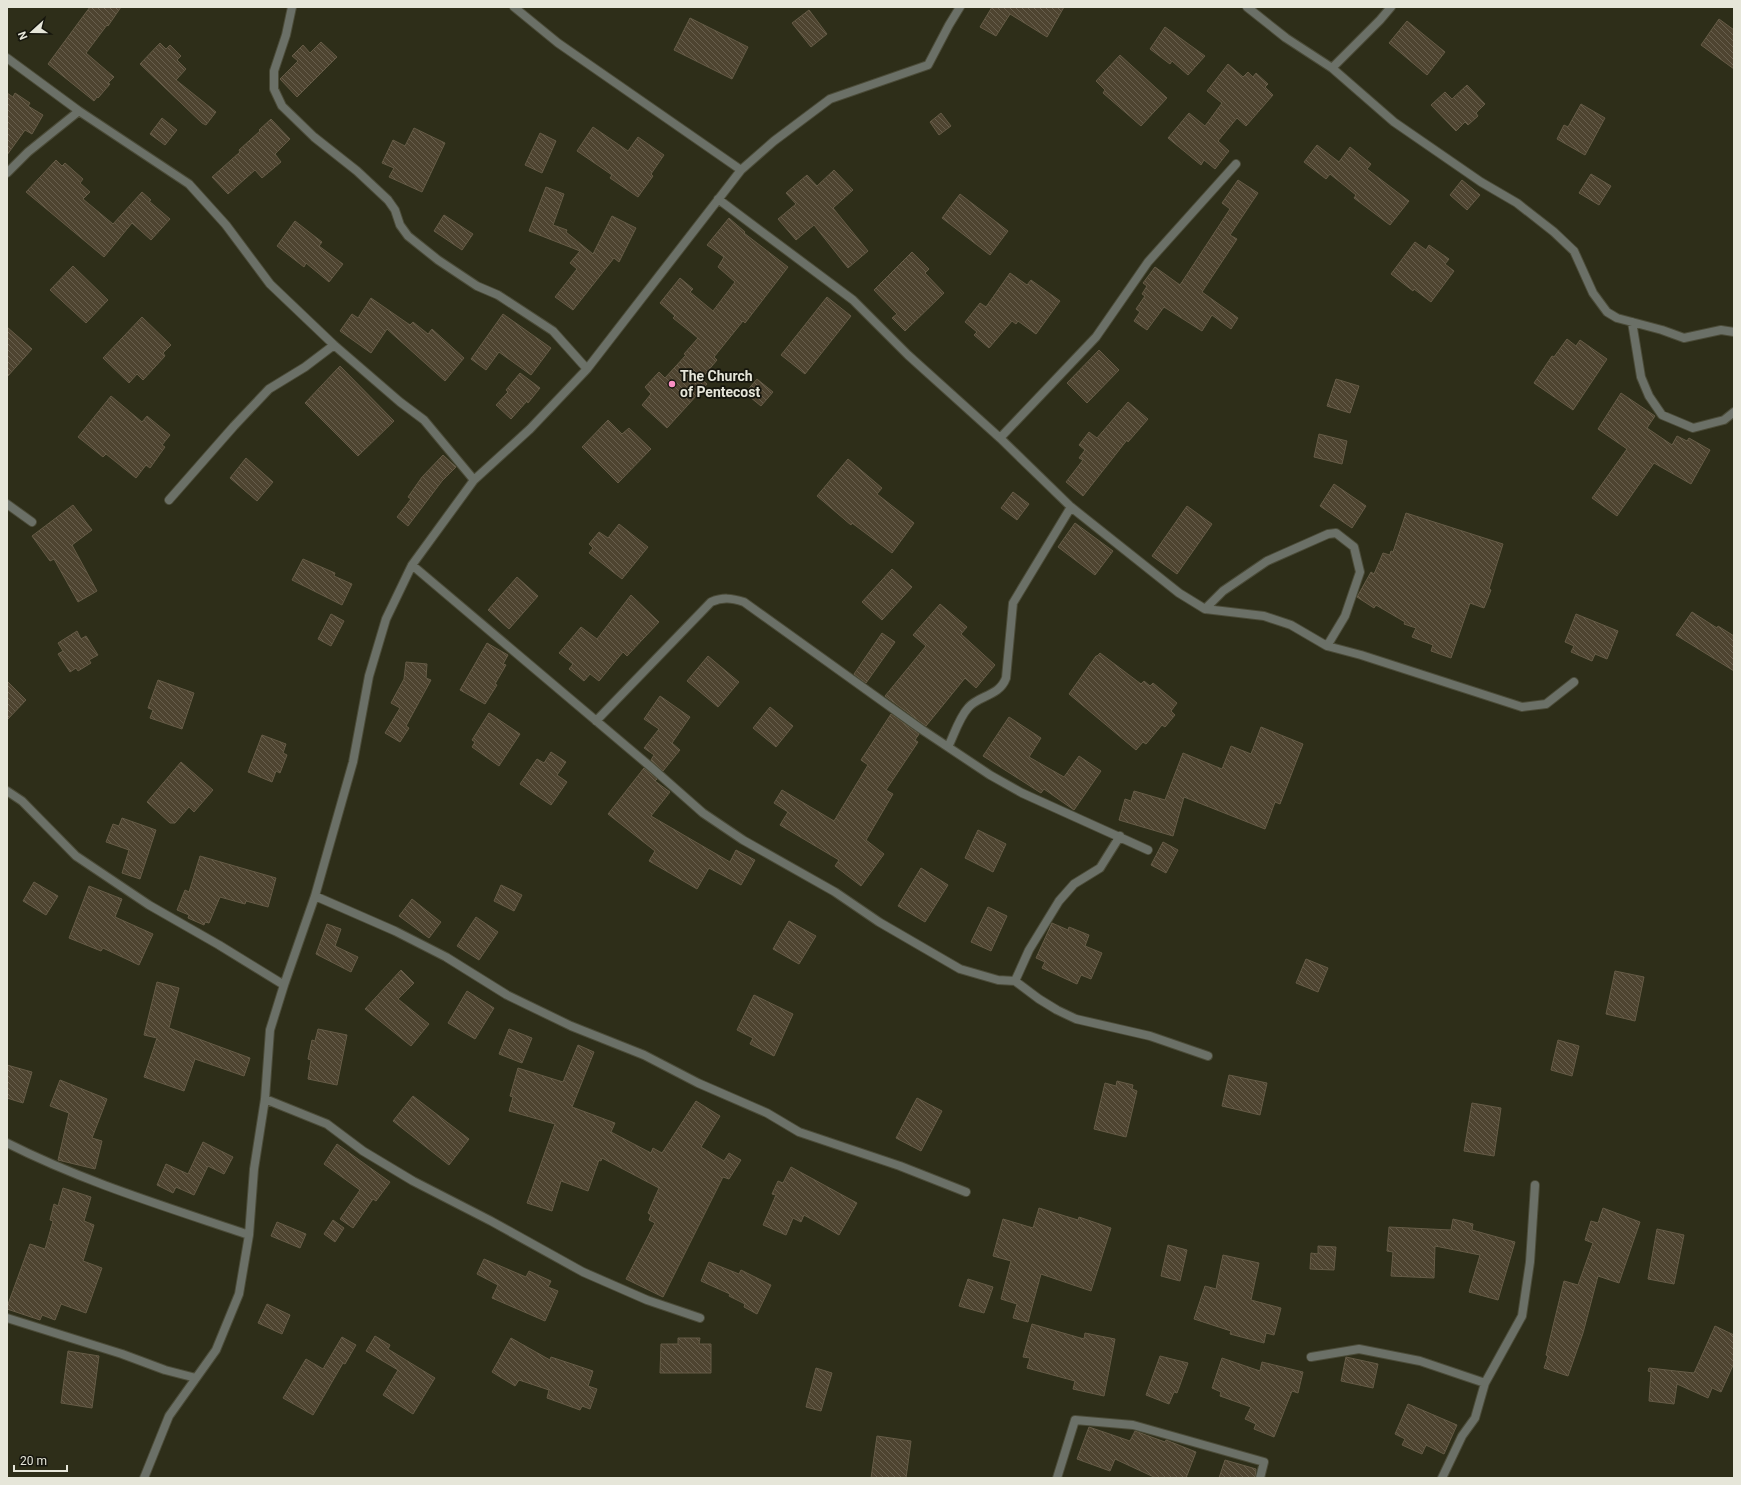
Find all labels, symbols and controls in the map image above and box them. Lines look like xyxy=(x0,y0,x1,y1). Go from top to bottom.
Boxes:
north arrow xyxy=(12,12,52,52)
text: N xyxy=(16,29,31,41)
place label: The Church of Pentecost xyxy=(680,368,760,400)
marker: The Church of Pentecost xyxy=(667,379,677,389)
scale bar xyxy=(14,1447,67,1473)
text: 20 m xyxy=(20,1454,47,1468)

